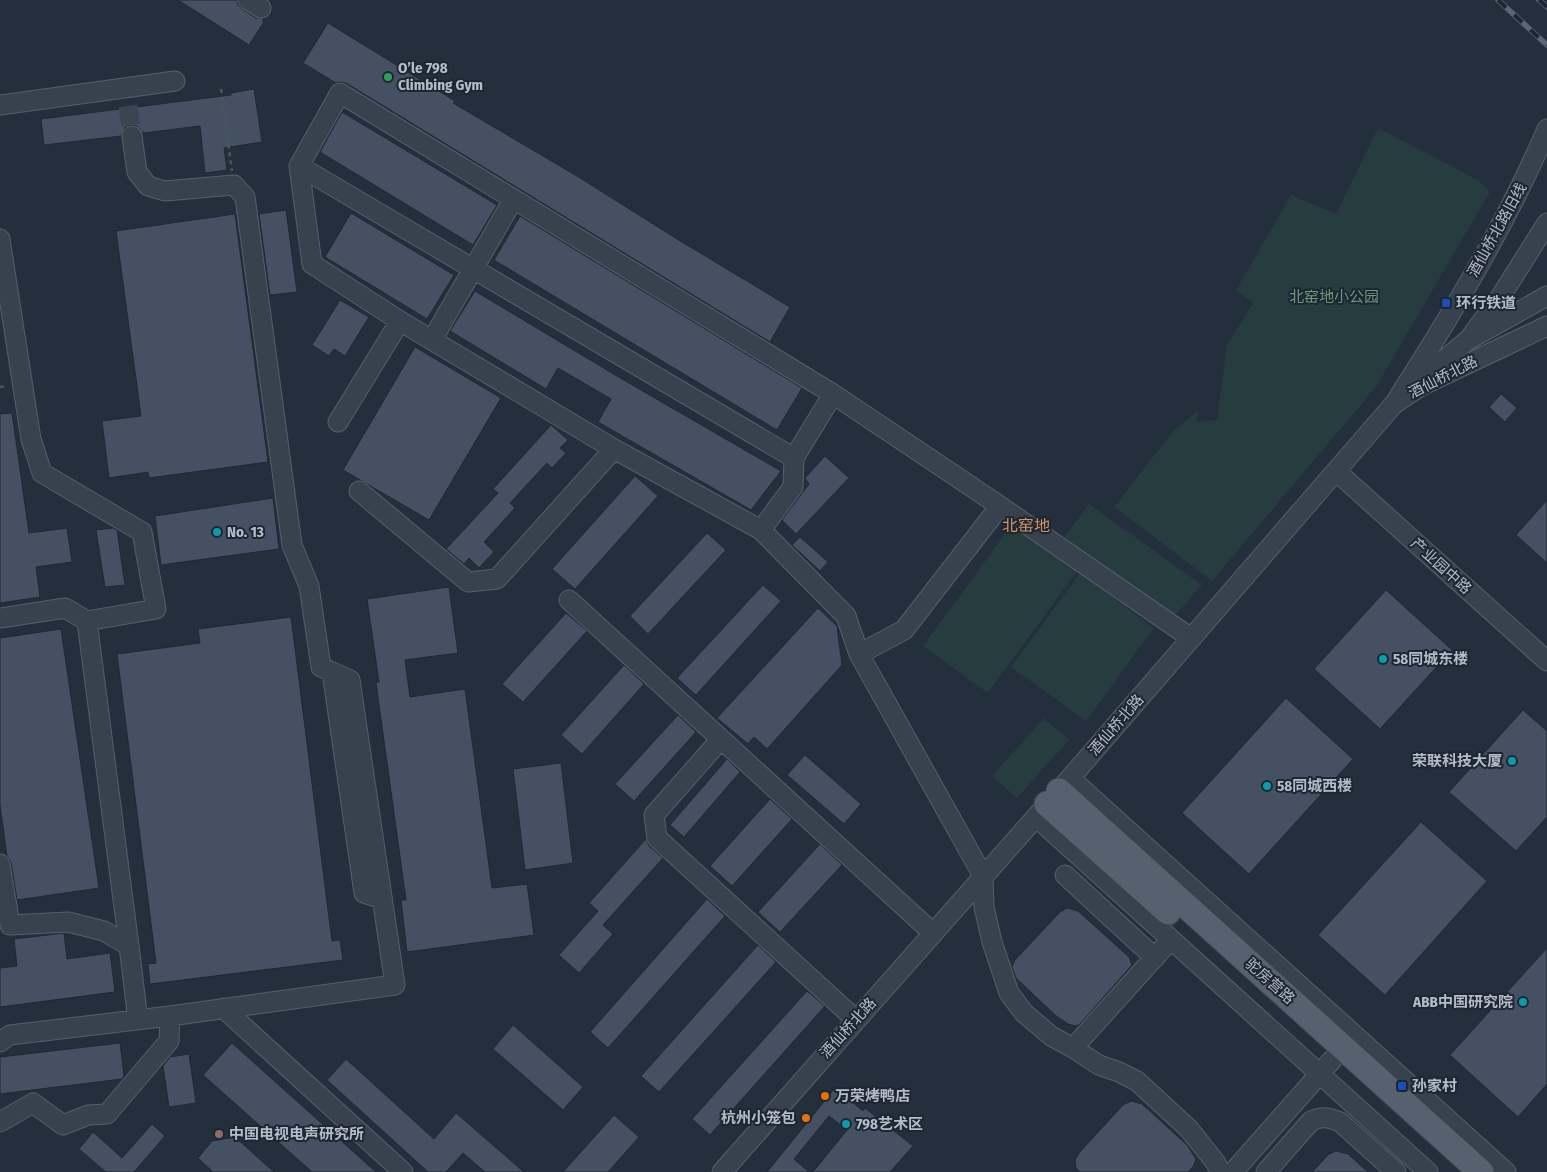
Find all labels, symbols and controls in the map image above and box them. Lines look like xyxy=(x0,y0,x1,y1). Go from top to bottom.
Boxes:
place label: O’le 798 Climbing Gym xyxy=(398,59,483,94)
marker: O’le 798 Climbing Gym xyxy=(382,71,394,83)
street label: 酒仙桥北路旧线 xyxy=(1464,180,1530,280)
park label: 北窑地小公园 xyxy=(1289,288,1379,306)
place label: 环行铁道 xyxy=(1456,294,1516,312)
marker: 环行铁道 xyxy=(1440,297,1452,309)
street label: 酒仙桥北路 xyxy=(1405,352,1481,402)
district label: 北窑地 xyxy=(1002,516,1050,535)
place label: No. 13 xyxy=(227,523,264,541)
marker: No. 13 xyxy=(211,526,223,538)
street label: 产业园中路 xyxy=(1407,534,1475,598)
place label: 58同城东楼 xyxy=(1393,650,1468,668)
marker: 58同城东楼 xyxy=(1377,653,1389,665)
street label: 酒仙桥北路 xyxy=(1085,691,1147,759)
place label: 荣联科技大厦 xyxy=(1412,752,1502,770)
marker: 荣联科技大厦 xyxy=(1506,755,1518,767)
place label: 58同城西楼 xyxy=(1277,777,1352,795)
marker: 58同城西楼 xyxy=(1261,780,1273,792)
street label: 驼房营路 xyxy=(1242,954,1298,1008)
place label: ABB中国研究院 xyxy=(1412,993,1513,1011)
street label: 酒仙桥北路 xyxy=(816,994,880,1062)
marker: ABB中国研究院 xyxy=(1517,996,1529,1008)
place label: 孙家村 xyxy=(1412,1077,1457,1095)
marker: 孙家村 xyxy=(1396,1080,1408,1092)
place label: 万荣烤鸭店 xyxy=(835,1087,910,1105)
marker: 万荣烤鸭店 xyxy=(819,1090,831,1102)
place label: 杭州小笼包 xyxy=(721,1109,796,1127)
marker: 杭州小笼包 xyxy=(800,1112,812,1124)
place label: 798艺术区 xyxy=(856,1115,923,1133)
marker: 798艺术区 xyxy=(840,1118,852,1130)
place label: 中国电视电声研究所 xyxy=(229,1125,364,1143)
marker: 中国电视电声研究所 xyxy=(213,1128,225,1140)

